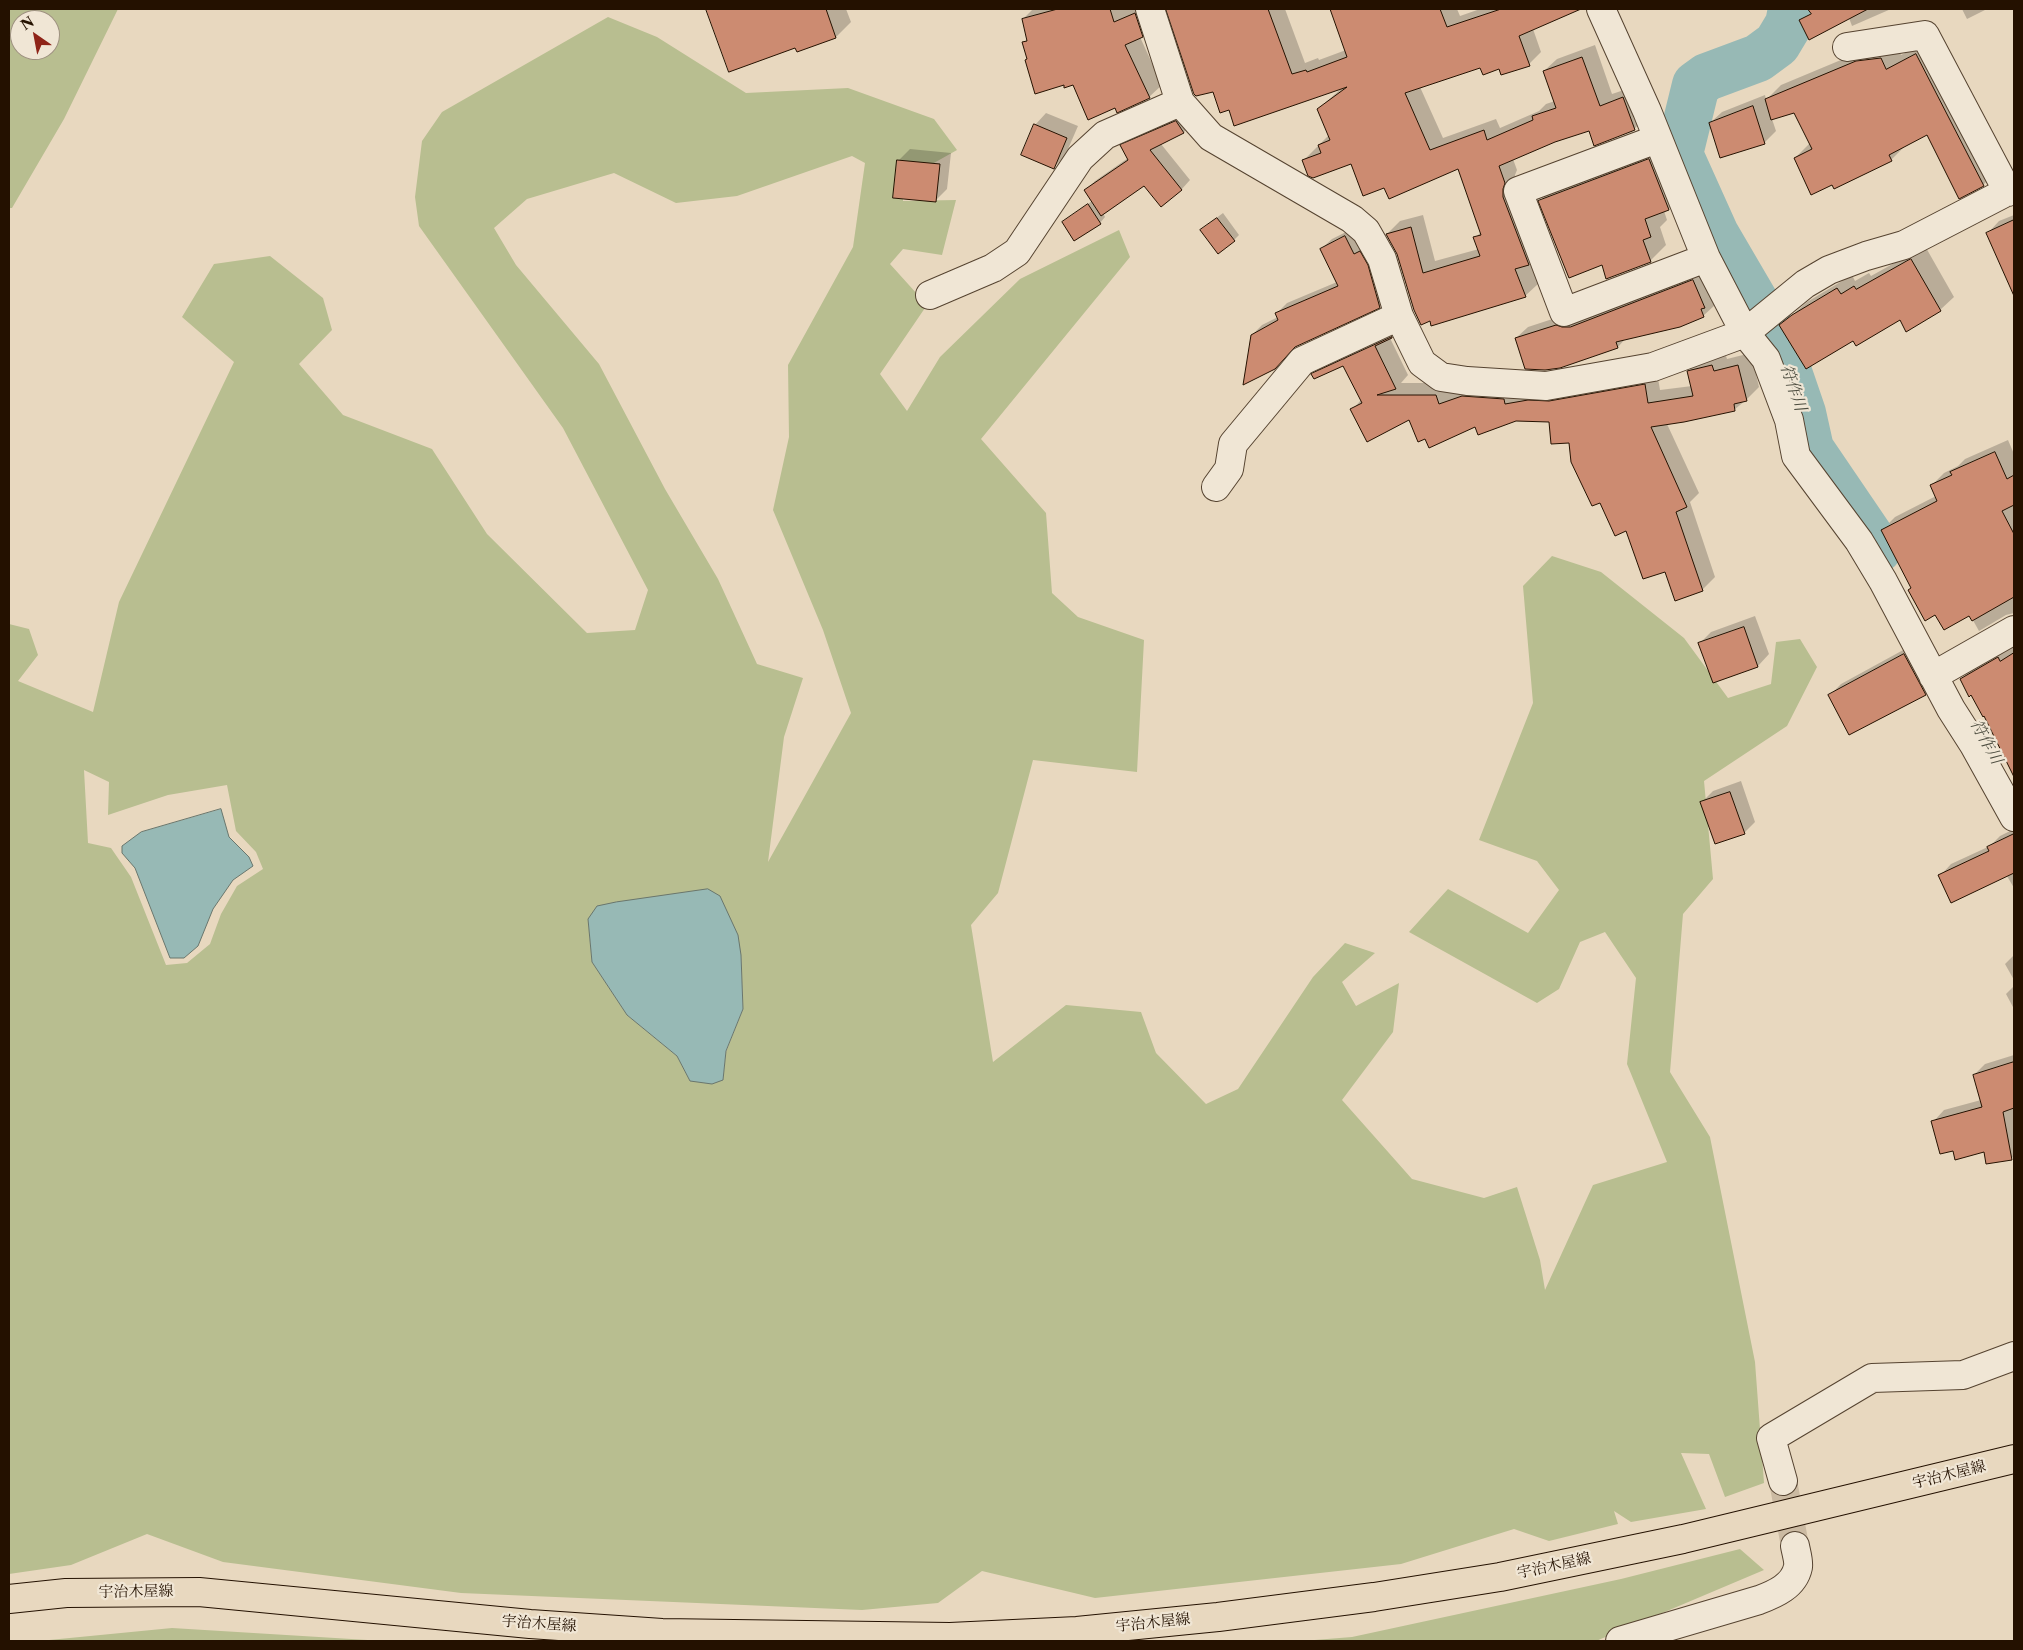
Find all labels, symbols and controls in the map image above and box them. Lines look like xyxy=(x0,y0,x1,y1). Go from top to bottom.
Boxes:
north arrow xyxy=(10,10,60,60)
text: N xyxy=(17,12,37,34)
water label: 符作川 xyxy=(1776,362,1810,414)
water label: 符作川 xyxy=(1966,716,2006,768)
street label: 宇治木屋線 xyxy=(1910,1457,1988,1493)
street label: 宇治木屋線 xyxy=(1515,1549,1593,1583)
street label: 宇治木屋線 xyxy=(98,1582,174,1602)
street label: 宇治木屋線 xyxy=(1115,1610,1191,1636)
street label: 宇治木屋線 xyxy=(501,1612,577,1636)

